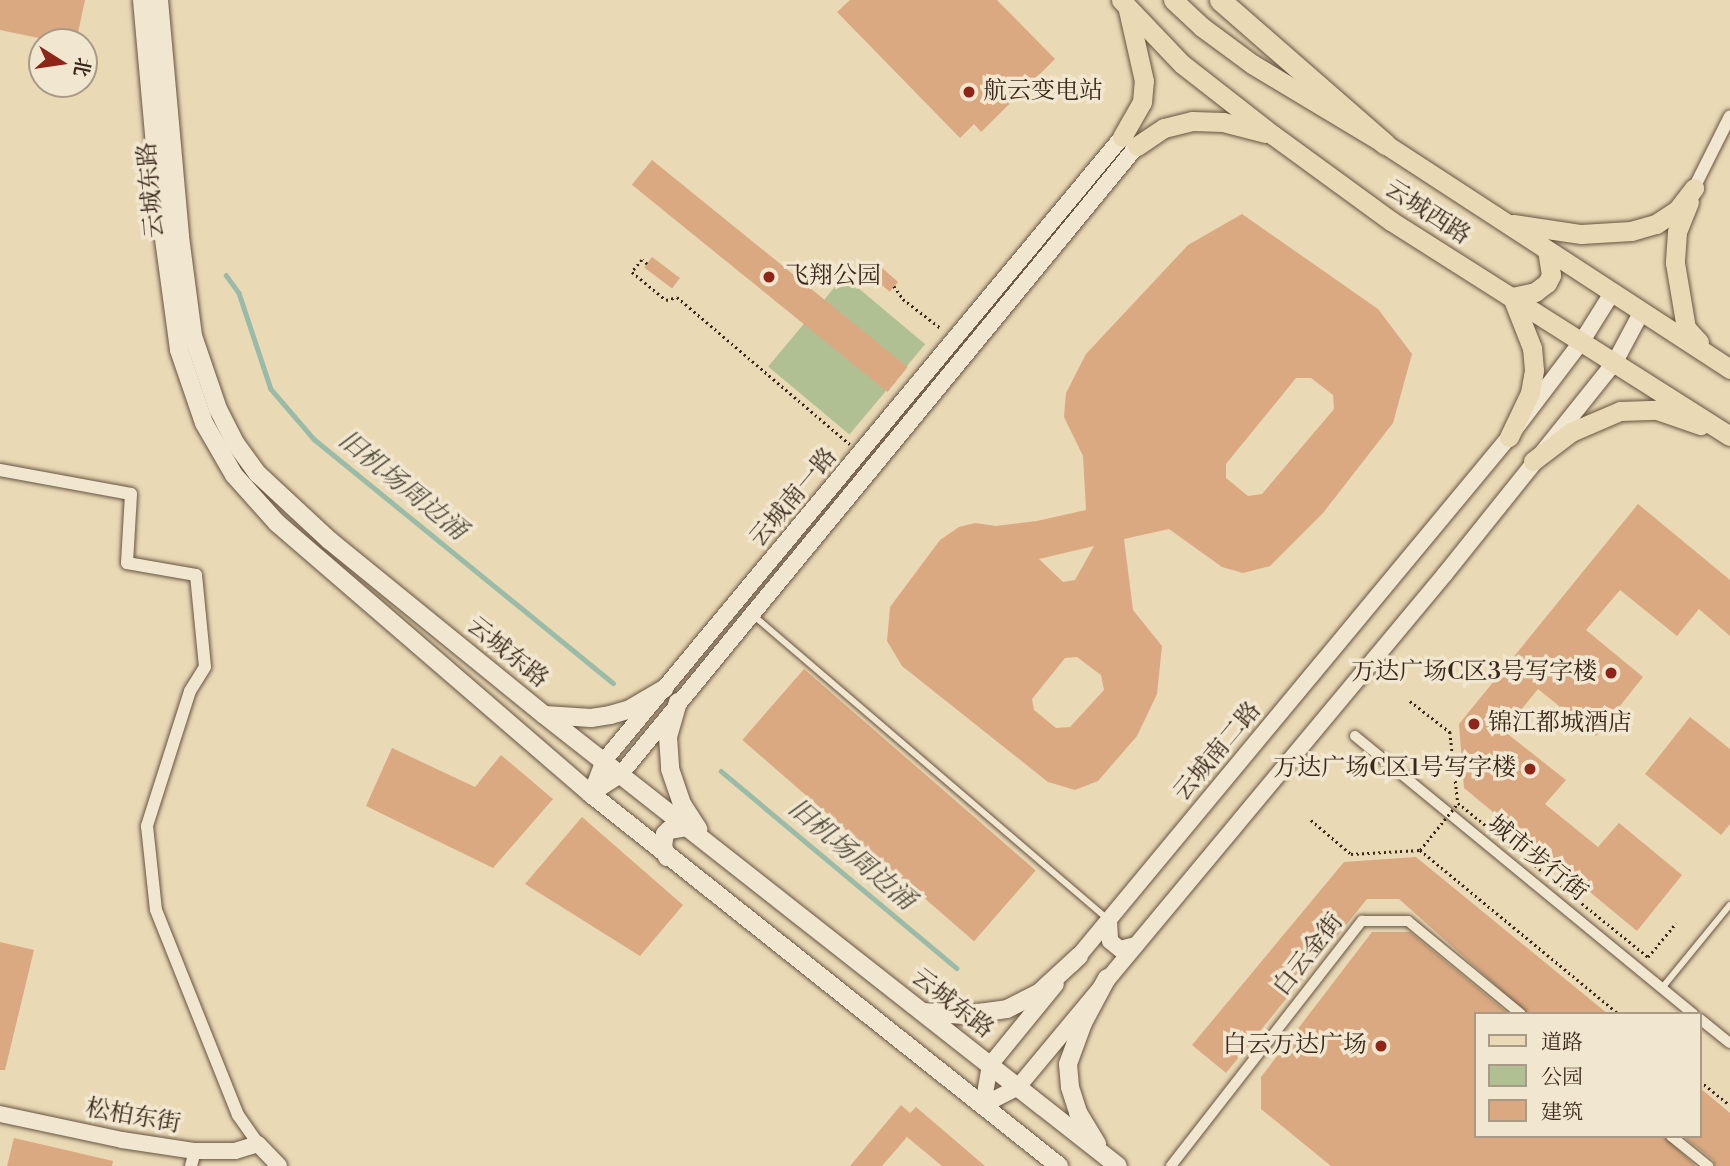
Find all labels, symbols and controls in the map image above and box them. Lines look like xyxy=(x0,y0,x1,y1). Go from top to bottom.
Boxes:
north arrow xyxy=(28,28,98,98)
text: 北 xyxy=(68,55,95,79)
place label: 航云变电站 xyxy=(983,78,1103,106)
marker: 航云变电站 xyxy=(961,84,977,100)
street label: 云城东路 xyxy=(133,141,171,239)
street label: 云城西路 xyxy=(1379,175,1475,251)
place label: 飞翔公园 xyxy=(785,263,881,291)
marker: 飞翔公园 xyxy=(759,267,779,287)
water label: 旧机场周边涌 xyxy=(332,425,472,547)
street label: 云城南一路 xyxy=(744,443,844,553)
street label: 云城东路 xyxy=(461,612,553,694)
place label: 万达广场C区3号写字楼 xyxy=(1351,659,1597,687)
marker: 万达广场C区3号写字楼 xyxy=(1603,665,1619,681)
street label: 云城南二路 xyxy=(1168,697,1268,807)
place label: 锦江都城酒店 xyxy=(1488,710,1632,738)
marker: 锦江都城酒店 xyxy=(1466,716,1482,732)
place label: 万达广场C区1号写字楼 xyxy=(1273,755,1516,783)
marker: 万达广场C区1号写字楼 xyxy=(1522,761,1538,777)
water label: 旧机场周边涌 xyxy=(781,793,921,917)
street label: 城市步行街 xyxy=(1481,810,1593,908)
street label: 白云金街 xyxy=(1268,908,1350,1002)
street label: 云城东路 xyxy=(905,963,999,1045)
legend xyxy=(1474,1012,1702,1138)
text: 道路 xyxy=(1541,1030,1583,1056)
place label: 白云万达广场 xyxy=(1223,1032,1367,1060)
marker: 白云万达广场 xyxy=(1373,1038,1389,1054)
text: 公园 xyxy=(1541,1065,1583,1091)
street label: 松柏东街 xyxy=(83,1094,183,1140)
text: 建筑 xyxy=(1541,1100,1583,1126)

